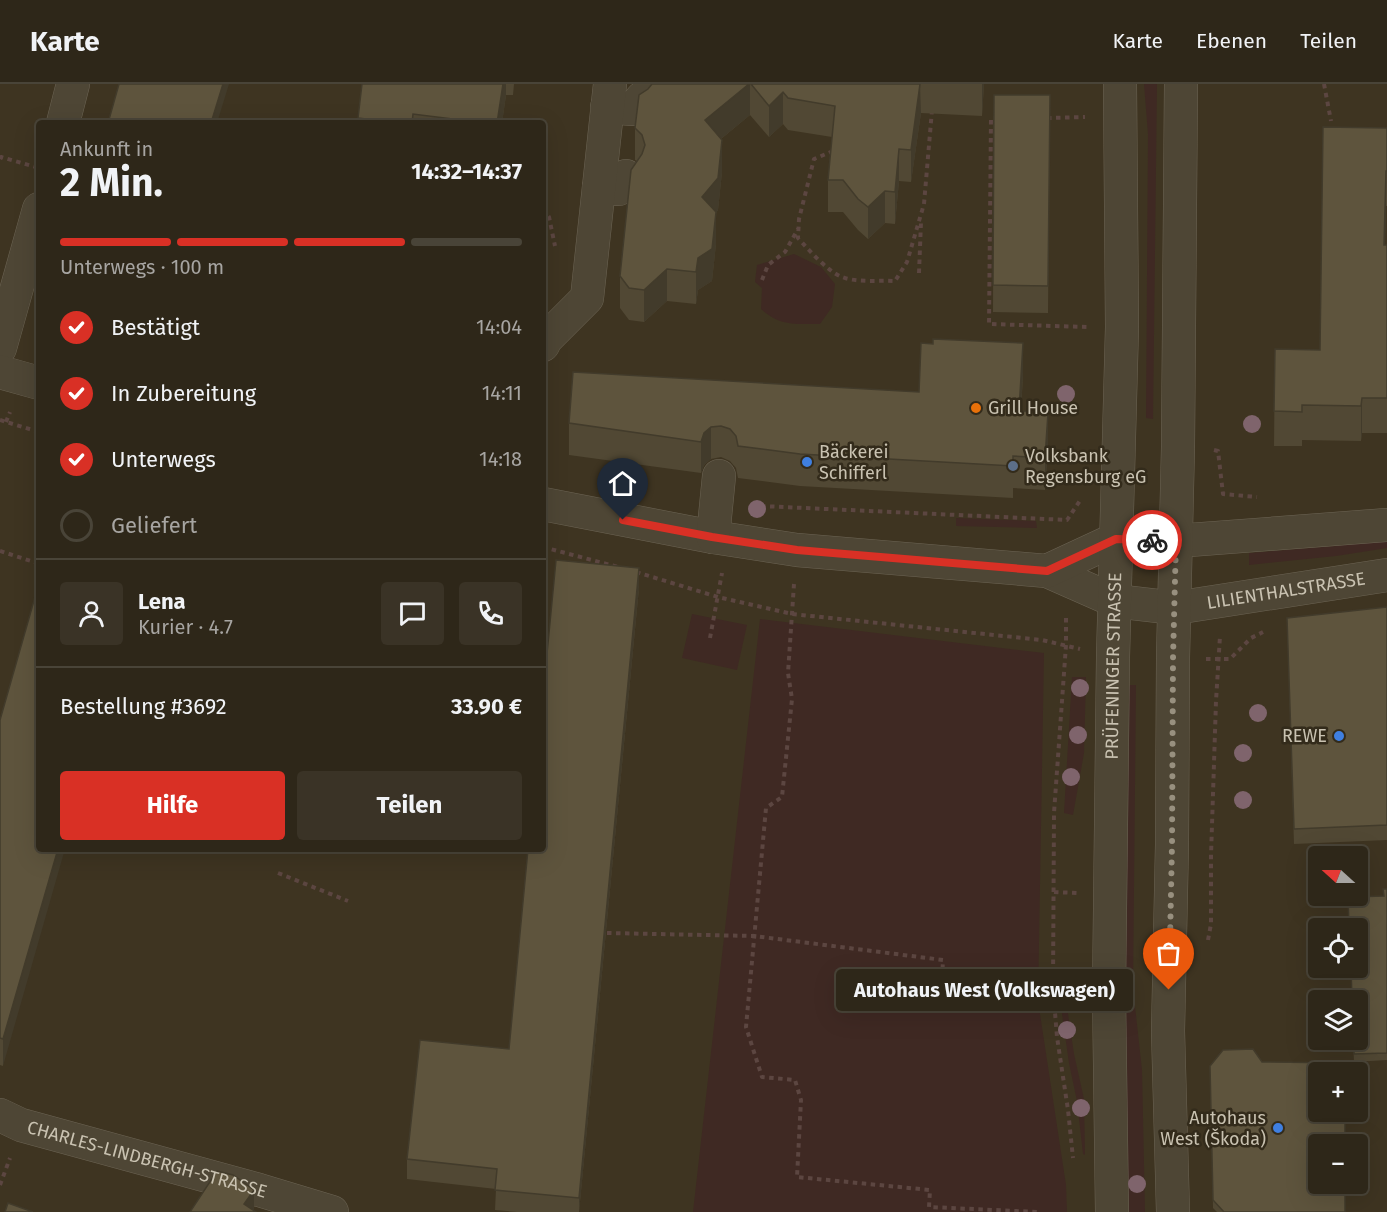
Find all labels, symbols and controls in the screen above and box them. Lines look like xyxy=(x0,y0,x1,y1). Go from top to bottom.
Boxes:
text: Karte xyxy=(30,25,100,58)
text: Karte xyxy=(1112,28,1163,54)
text: Ebenen xyxy=(1196,28,1267,54)
text: Teilen xyxy=(1300,28,1357,54)
text: Ankunft in xyxy=(60,137,153,161)
text: 14:32–14:37 xyxy=(411,158,522,185)
text: 2 Min. xyxy=(60,160,163,206)
text: Unterwegs · 100 m xyxy=(60,255,224,279)
icon: check xyxy=(60,311,93,344)
text: Bestätigt xyxy=(111,314,200,341)
text: 14:04 xyxy=(476,315,522,339)
icon: check xyxy=(60,377,93,410)
text: In Zubereitung xyxy=(111,380,256,407)
text: 14:11 xyxy=(482,381,522,405)
place label: Grill House xyxy=(988,397,1078,419)
marker: Grill House xyxy=(969,401,983,415)
place label: Bäckerei Schifferl xyxy=(819,441,889,484)
icon: check xyxy=(60,443,93,476)
place label: Volksbank Regensburg eG xyxy=(1025,445,1146,488)
text: Unterwegs xyxy=(111,446,216,473)
text: 14:18 xyxy=(479,447,522,471)
marker: Bäckerei Schifferl xyxy=(800,455,814,469)
pin xyxy=(597,458,648,520)
marker: Volksbank Regensburg eG xyxy=(1006,459,1020,473)
icon: home xyxy=(606,467,639,500)
courier xyxy=(1122,510,1182,570)
text: Geliefert xyxy=(111,512,197,539)
icon: bike xyxy=(1136,524,1169,557)
street label: LILIENTHALSTRASSE xyxy=(1205,568,1367,614)
street label: PRÜFENINGER STRASSE xyxy=(1101,572,1126,760)
button: person xyxy=(60,582,123,645)
button: chat xyxy=(381,582,444,645)
button: phone xyxy=(459,582,522,645)
text: Lena xyxy=(138,588,186,615)
text: Kurier · 4.7 xyxy=(138,615,233,639)
text: Bestellung #3692 xyxy=(60,693,227,720)
text: 33.90 € xyxy=(451,693,522,720)
place label: REWE xyxy=(1282,725,1327,747)
marker: REWE xyxy=(1332,729,1346,743)
button: Hilfe xyxy=(60,771,285,840)
button: Teilen xyxy=(297,771,522,840)
north arrow xyxy=(1308,846,1368,906)
map controls xyxy=(1308,846,1368,1194)
button: locate xyxy=(1308,918,1368,978)
pin xyxy=(1143,928,1194,990)
icon: bag xyxy=(1152,937,1185,970)
callout: Autohaus West (Volkswagen) xyxy=(836,969,1133,1011)
text: Autohaus West (Volkswagen) xyxy=(854,978,1115,1002)
button: layers xyxy=(1308,990,1368,1050)
button: + xyxy=(1308,1062,1368,1122)
place label: Autohaus West (Škoda) xyxy=(1160,1107,1266,1150)
street label: CHARLES-LINDBERGH-STRASSE xyxy=(25,1116,270,1203)
marker: Autohaus West (Škoda) xyxy=(1271,1121,1285,1135)
button: − xyxy=(1308,1134,1368,1194)

